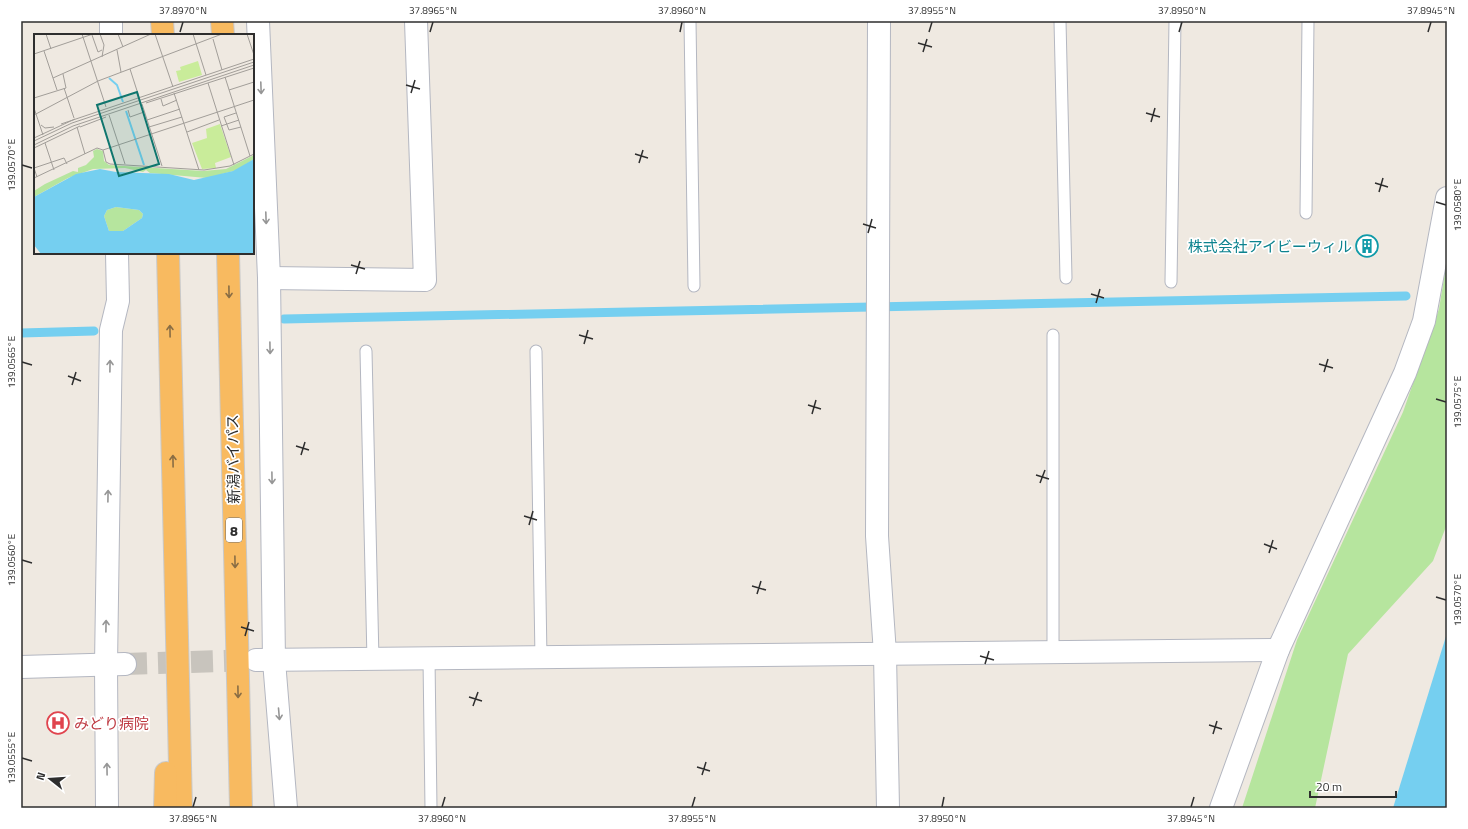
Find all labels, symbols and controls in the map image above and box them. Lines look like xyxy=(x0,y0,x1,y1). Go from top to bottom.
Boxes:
text: 37.8970°N xyxy=(159,3,207,18)
text: 37.8965°N xyxy=(409,3,457,18)
text: 37.8960°N xyxy=(658,3,706,18)
text: 37.8955°N xyxy=(908,3,956,18)
text: 37.8950°N xyxy=(1158,3,1206,18)
text: 37.8945°N xyxy=(1407,3,1455,18)
inset map xyxy=(34,34,254,254)
one-way arrow xyxy=(257,81,265,94)
text: 139.0570°E xyxy=(4,138,19,191)
text: 139.0580°E xyxy=(1450,178,1465,231)
one-way arrow xyxy=(263,211,270,224)
building icon: 株式会社アイビーウィル xyxy=(1354,233,1380,259)
place label: 株式会社アイビーウィル xyxy=(1188,235,1352,258)
one-way arrow xyxy=(225,285,233,298)
one-way arrow xyxy=(166,325,173,338)
text: 139.0565°E xyxy=(4,335,19,388)
one-way arrow xyxy=(266,341,274,354)
one-way arrow xyxy=(107,360,114,373)
text: 139.0575°E xyxy=(1450,375,1465,428)
street label: 新潟バイパス xyxy=(221,414,245,504)
one-way arrow xyxy=(169,455,176,468)
one-way arrow xyxy=(268,471,276,484)
one-way arrow xyxy=(104,490,112,503)
road number: 8 xyxy=(226,518,242,542)
text: 139.0560°E xyxy=(4,533,19,586)
one-way arrow xyxy=(231,555,239,568)
text: 139.0570°E xyxy=(1450,573,1465,626)
one-way arrow xyxy=(102,620,110,633)
one-way arrow xyxy=(234,685,242,698)
one-way arrow xyxy=(275,707,282,720)
hospital icon: みどり病院 xyxy=(45,710,71,736)
place label: みどり病院 xyxy=(74,712,149,735)
text: 139.0555°E xyxy=(4,731,19,784)
north arrow xyxy=(30,759,70,799)
one-way arrow xyxy=(103,763,111,776)
text: N xyxy=(32,770,49,782)
scale bar xyxy=(1310,773,1396,799)
text: 20 m xyxy=(1316,777,1342,796)
text: 37.8965°N xyxy=(169,811,217,826)
text: 37.8960°N xyxy=(418,811,466,826)
text: 37.8955°N xyxy=(668,811,716,826)
text: 37.8950°N xyxy=(918,811,966,826)
text: 37.8945°N xyxy=(1167,811,1215,826)

